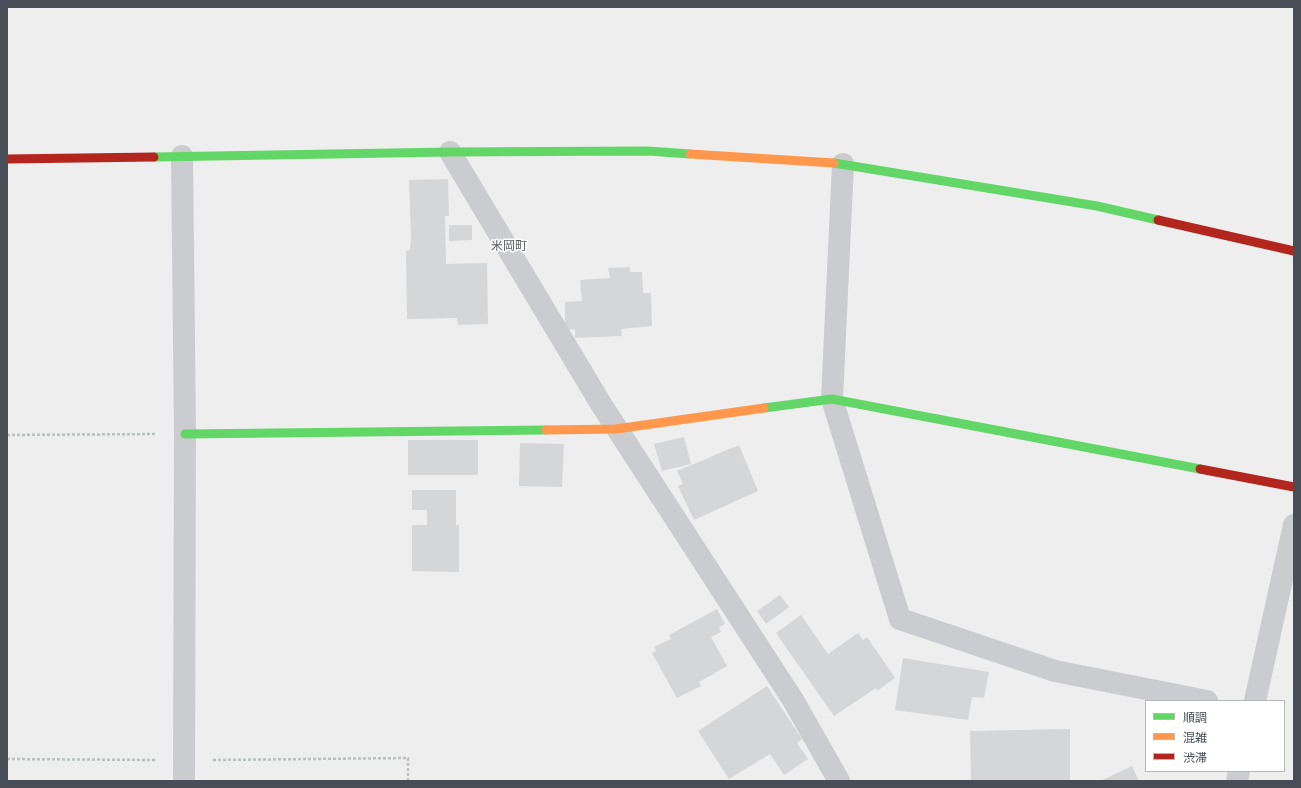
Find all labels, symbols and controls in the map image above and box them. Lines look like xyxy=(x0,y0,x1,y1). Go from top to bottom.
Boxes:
district label: 米岡町 xyxy=(491,240,527,254)
legend xyxy=(1145,700,1285,772)
text: 順調 xyxy=(1183,711,1207,725)
text: 混雑 xyxy=(1183,731,1207,745)
text: 渋滞 xyxy=(1183,751,1207,765)

